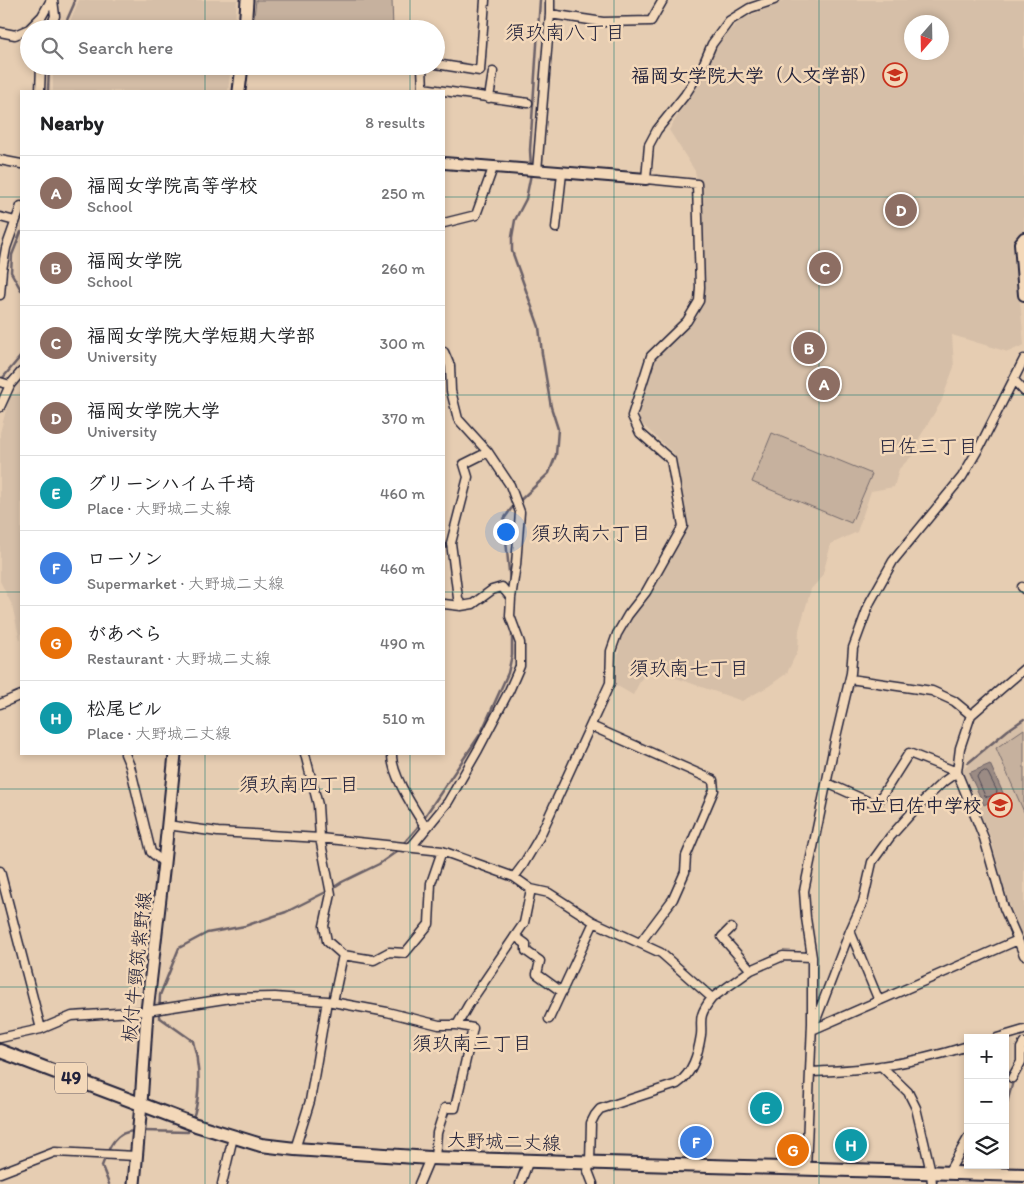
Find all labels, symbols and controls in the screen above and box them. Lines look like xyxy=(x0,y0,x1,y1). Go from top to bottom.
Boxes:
north arrow xyxy=(904,15,949,60)
search box xyxy=(20,20,445,75)
district label: 須玖南八丁目 xyxy=(505,20,625,44)
icon: search xyxy=(38,34,66,62)
text: Search here xyxy=(78,36,173,59)
school or university icon: 福岡女学院大学（人文学部） xyxy=(882,62,908,88)
place label: 福岡女学院大学（人文学部） xyxy=(631,64,878,87)
text: Nearby xyxy=(40,110,104,135)
text: 8 results xyxy=(365,113,425,132)
text: 福岡女学院高等学校 xyxy=(87,174,258,197)
text: A xyxy=(51,184,61,203)
text: 250 m xyxy=(381,184,425,203)
pin: D xyxy=(885,191,917,229)
text: School xyxy=(87,197,133,216)
text: 福岡女学院 xyxy=(87,249,182,272)
pin: C xyxy=(809,249,841,287)
text: B xyxy=(51,259,61,278)
text: 260 m xyxy=(381,259,425,278)
text: School xyxy=(87,272,133,291)
text: 福岡女学院大学短期大学部 xyxy=(87,324,315,347)
pin: B xyxy=(793,329,825,367)
text: C xyxy=(51,334,61,353)
text: 300 m xyxy=(380,334,425,353)
text: University xyxy=(87,347,157,366)
pin: A xyxy=(808,365,840,403)
text: 福岡女学院大学 xyxy=(87,399,220,422)
text: D xyxy=(51,409,61,428)
text: 370 m xyxy=(381,409,425,428)
text: University xyxy=(87,422,157,441)
district label: 曰佐三丁目 xyxy=(878,434,978,458)
text: グリーンハイム千埼 xyxy=(87,472,255,495)
text: E xyxy=(52,484,60,503)
text: 460 m xyxy=(380,484,425,503)
text: Place · 大野城二丈線 xyxy=(87,499,231,518)
your location xyxy=(493,519,519,545)
district label: 須玖南六丁目 xyxy=(531,521,651,545)
text: ローソン xyxy=(87,547,163,570)
text: F xyxy=(52,559,60,578)
text: 460 m xyxy=(380,559,425,578)
text: Supermarket · 大野城二丈線 xyxy=(87,574,284,593)
text: があべら xyxy=(87,622,163,645)
text: G xyxy=(50,634,62,653)
text: 490 m xyxy=(380,634,425,653)
text: Restaurant · 大野城二丈線 xyxy=(87,649,271,668)
district label: 須玖南七丁目 xyxy=(629,656,749,680)
text: 松尾ビル xyxy=(87,697,163,720)
text: H xyxy=(50,709,62,728)
text: 510 m xyxy=(382,709,425,728)
text: Place · 大野城二丈線 xyxy=(87,724,231,743)
district label: 須玖南四丁目 xyxy=(239,772,359,796)
school or university icon: 市立曰佐中学校 xyxy=(987,792,1013,818)
place label: 市立曰佐中学校 xyxy=(849,794,982,817)
street label: 板付牛頸筑紫野線 xyxy=(117,890,156,1044)
district label: 須玖南三丁目 xyxy=(412,1031,532,1055)
map controls xyxy=(964,1034,1009,1169)
button: + xyxy=(964,1034,1009,1079)
road number: 49 xyxy=(55,1062,87,1094)
button: − xyxy=(964,1079,1009,1124)
pin: E xyxy=(750,1089,782,1127)
pin: F xyxy=(680,1123,712,1161)
button: layers xyxy=(964,1124,1009,1169)
pin: H xyxy=(835,1126,867,1164)
street label: 大野城二丈線 xyxy=(447,1128,561,1155)
pin: G xyxy=(777,1131,809,1169)

